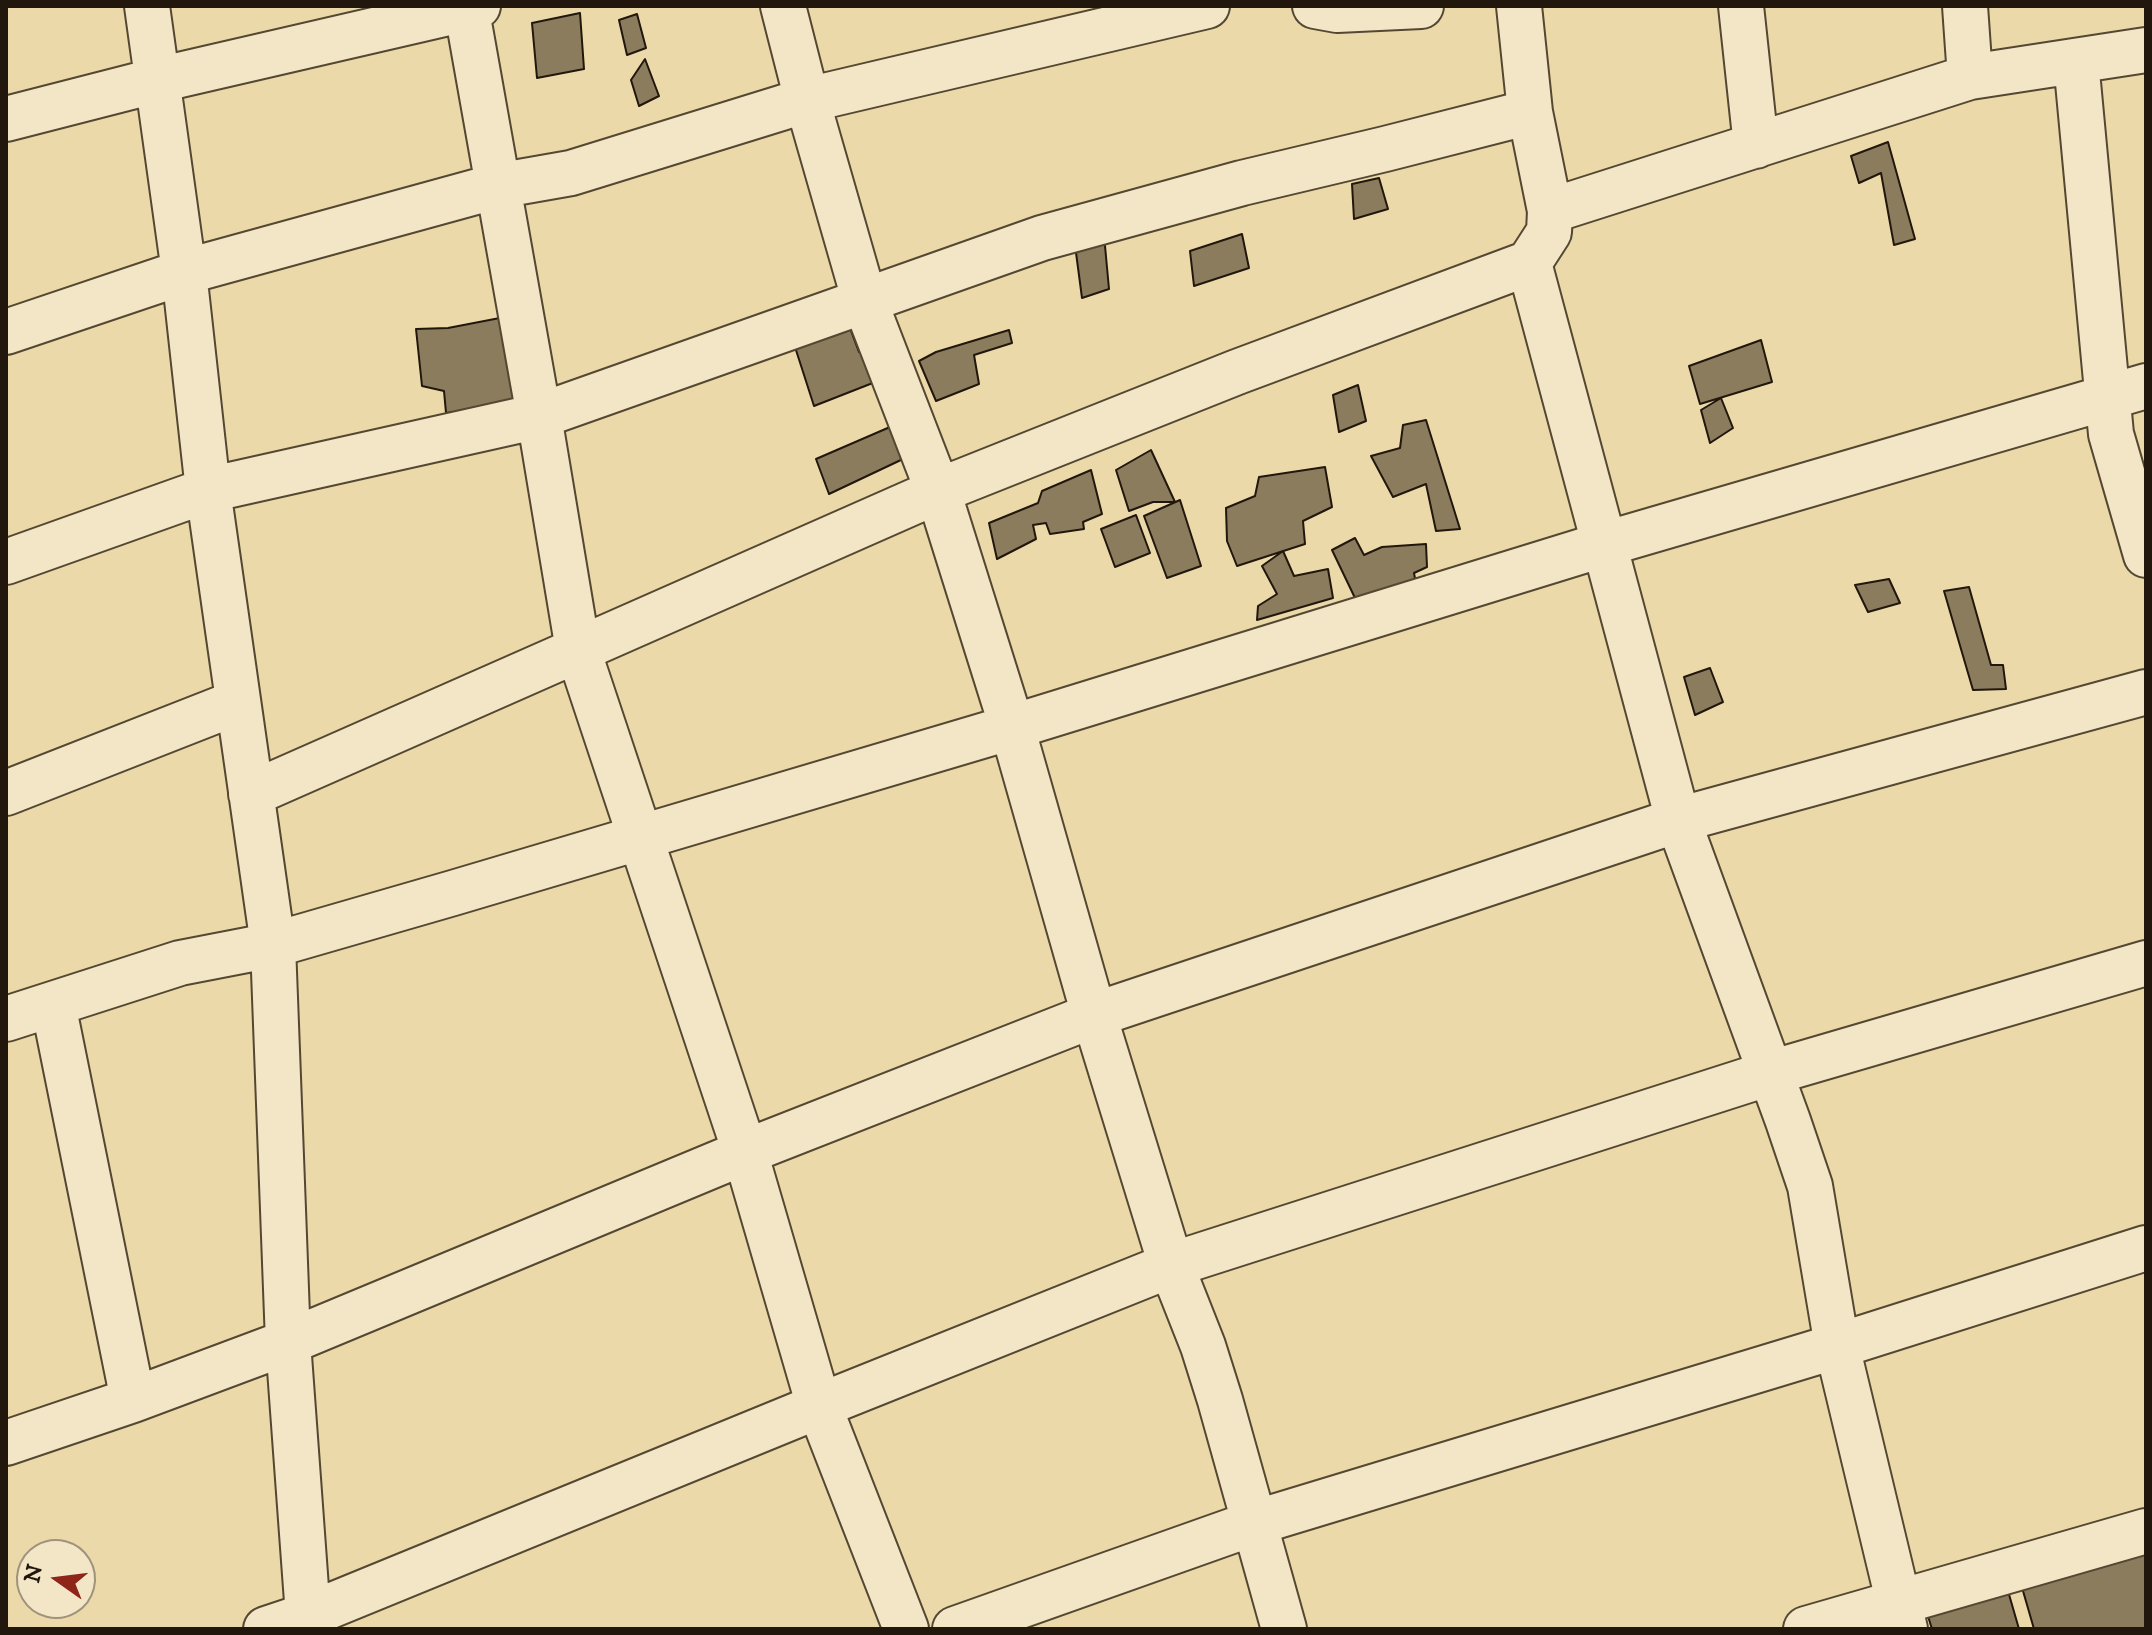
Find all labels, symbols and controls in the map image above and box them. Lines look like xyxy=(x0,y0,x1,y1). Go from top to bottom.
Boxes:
north arrow xyxy=(16,1539,96,1619)
text: N xyxy=(19,1562,49,1586)

